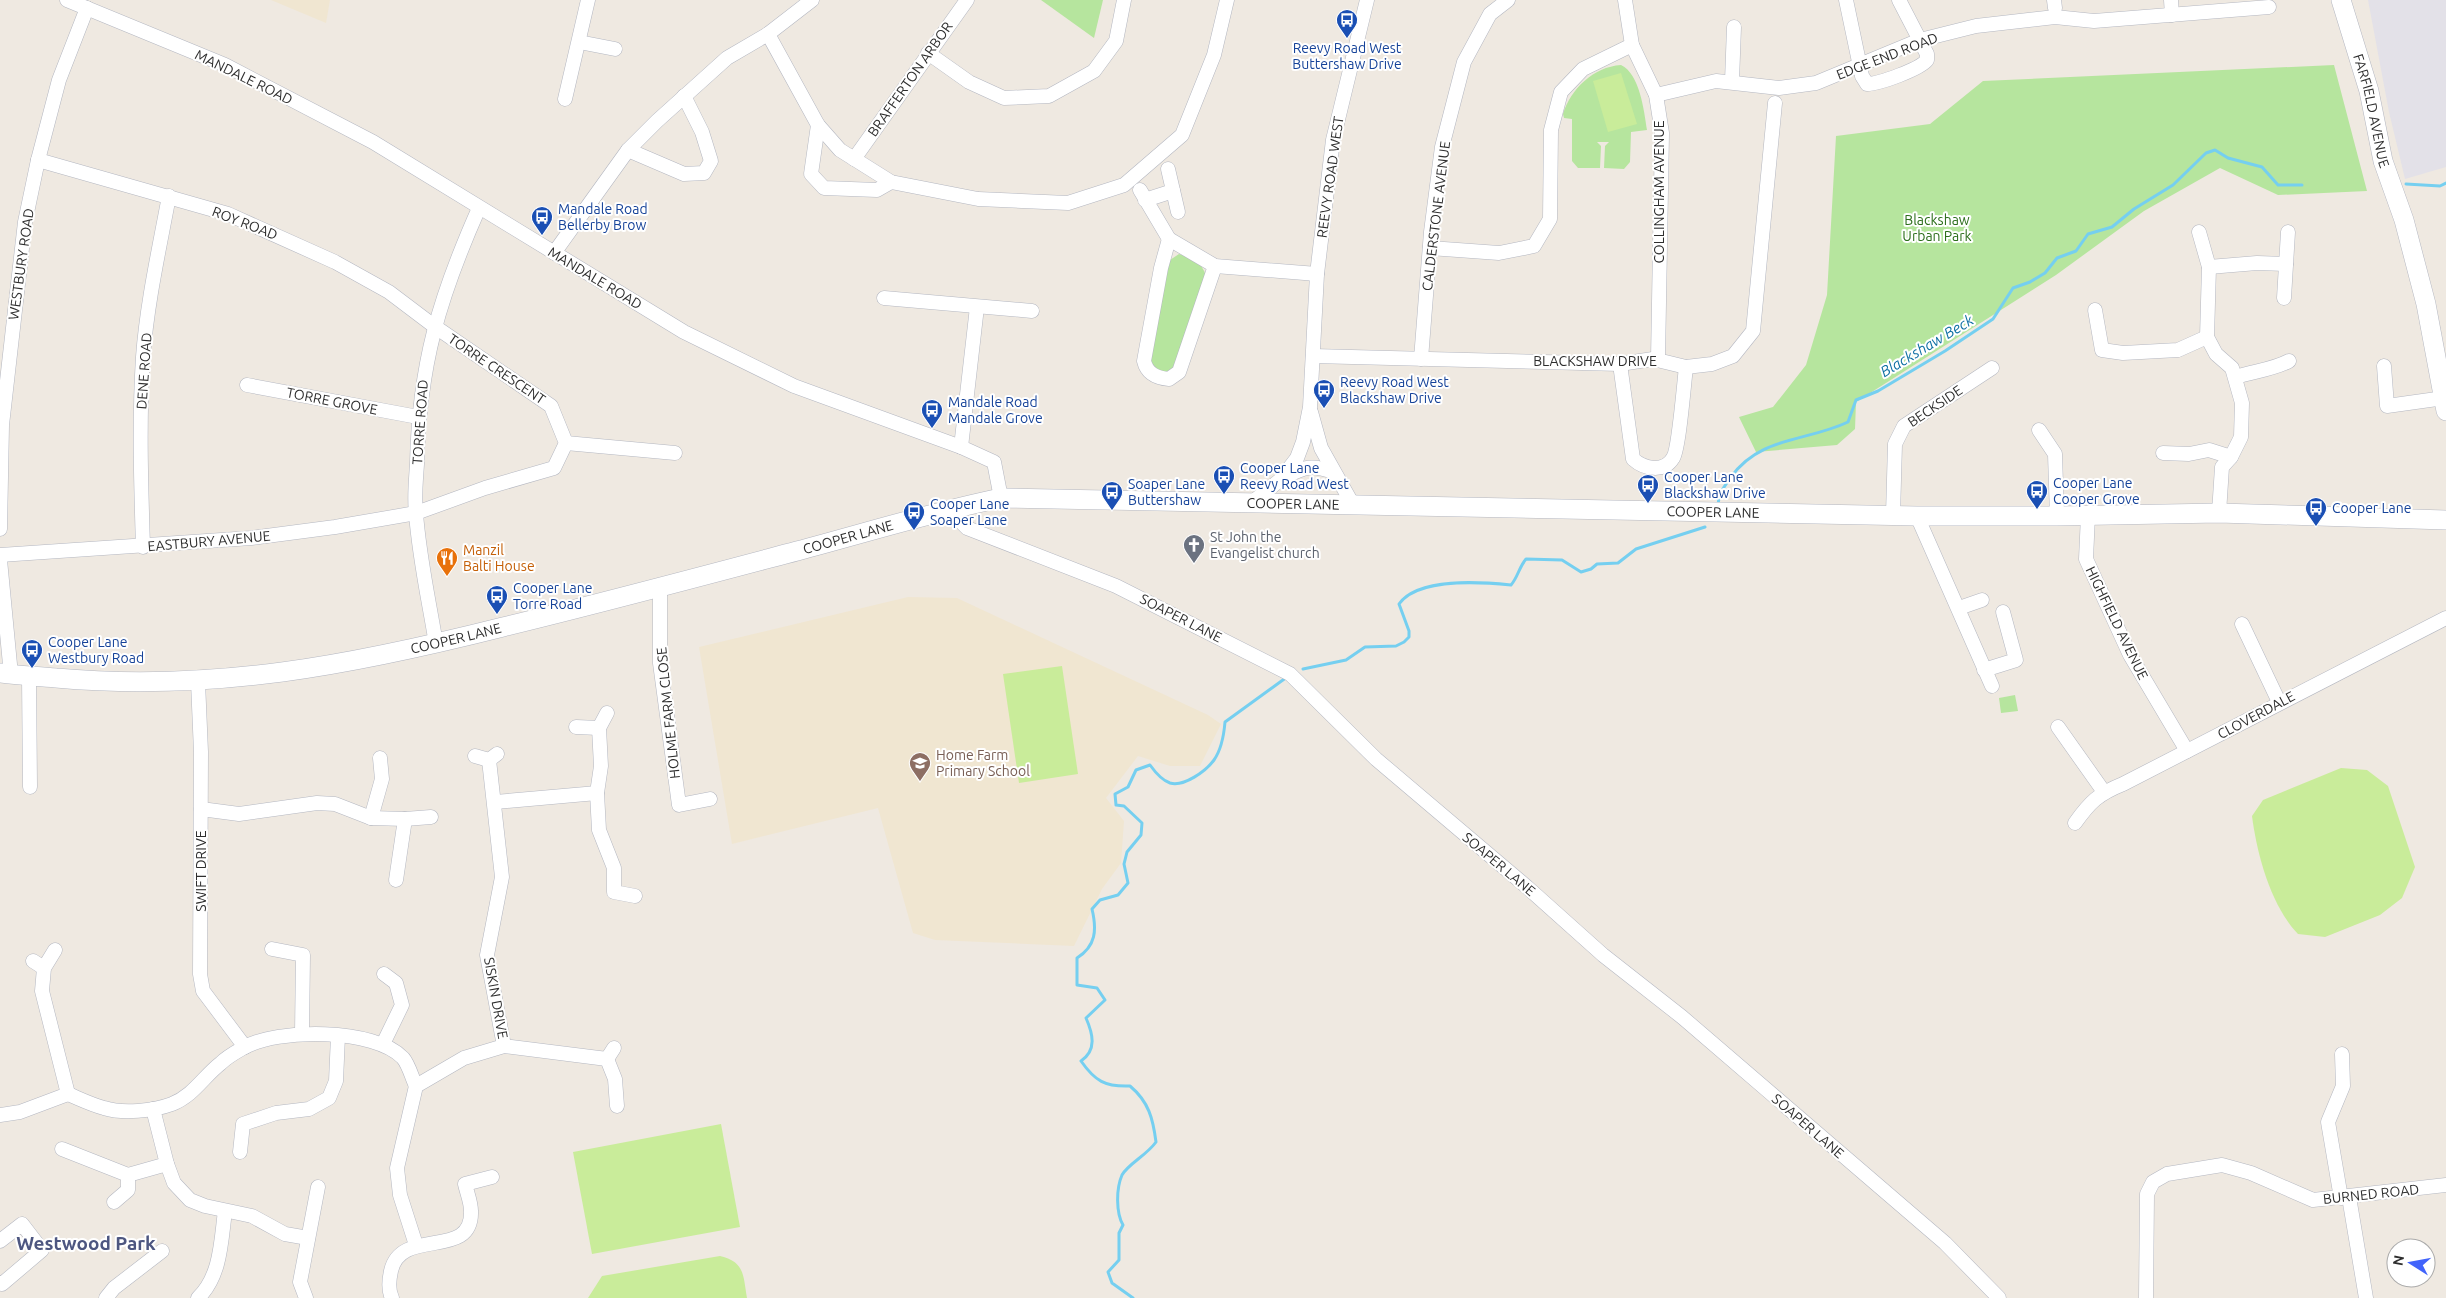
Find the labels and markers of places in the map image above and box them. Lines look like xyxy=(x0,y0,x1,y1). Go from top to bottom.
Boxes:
bus stop icon: Reevy Road West Buttershaw Drive xyxy=(1335,8,1359,39)
place label: Reevy Road West Buttershaw Drive xyxy=(1292,40,1402,72)
place label: Mandale Road Bellerby Brow xyxy=(558,201,648,233)
bus stop icon: Mandale Road Bellerby Brow xyxy=(530,205,554,236)
place label: Reevy Road West Blackshaw Drive xyxy=(1340,374,1449,406)
bus stop icon: Reevy Road West Blackshaw Drive xyxy=(1312,378,1336,409)
place label: Mandale Road Mandale Grove xyxy=(948,394,1043,426)
bus stop icon: Mandale Road Mandale Grove xyxy=(920,398,944,429)
place label: Cooper Lane Reevy Road West xyxy=(1240,460,1349,492)
bus stop icon: Cooper Lane Reevy Road West xyxy=(1212,464,1236,495)
place label: Cooper Lane Blackshaw Drive xyxy=(1664,469,1766,501)
bus stop icon: Cooper Lane Blackshaw Drive xyxy=(1636,473,1660,504)
place label: Cooper Lane Cooper Grove xyxy=(2053,475,2140,507)
place label: Soaper Lane Buttershaw xyxy=(1128,476,1205,508)
bus stop icon: Cooper Lane Cooper Grove xyxy=(2025,479,2049,510)
bus stop icon: Soaper Lane Buttershaw xyxy=(1100,480,1124,511)
place label: Cooper Lane Soaper Lane xyxy=(930,496,1009,528)
bus stop icon: Cooper Lane xyxy=(2304,496,2328,527)
bus stop icon: Cooper Lane Soaper Lane xyxy=(902,500,926,531)
place label: Cooper Lane xyxy=(2332,500,2411,516)
place label: St John the Evangelist church xyxy=(1210,529,1320,561)
church icon: St John the Evangelist church xyxy=(1182,533,1206,564)
place label: Manzil Balti House xyxy=(463,542,535,574)
restaurant icon: Manzil Balti House xyxy=(435,546,459,577)
place label: Cooper Lane Torre Road xyxy=(513,580,592,612)
bus stop icon: Cooper Lane Torre Road xyxy=(485,584,509,615)
place label: Cooper Lane Westbury Road xyxy=(48,634,144,666)
bus stop icon: Cooper Lane Westbury Road xyxy=(20,638,44,669)
place label: Home Farm Primary School xyxy=(936,747,1030,779)
school or university icon: Home Farm Primary School xyxy=(908,751,932,782)

